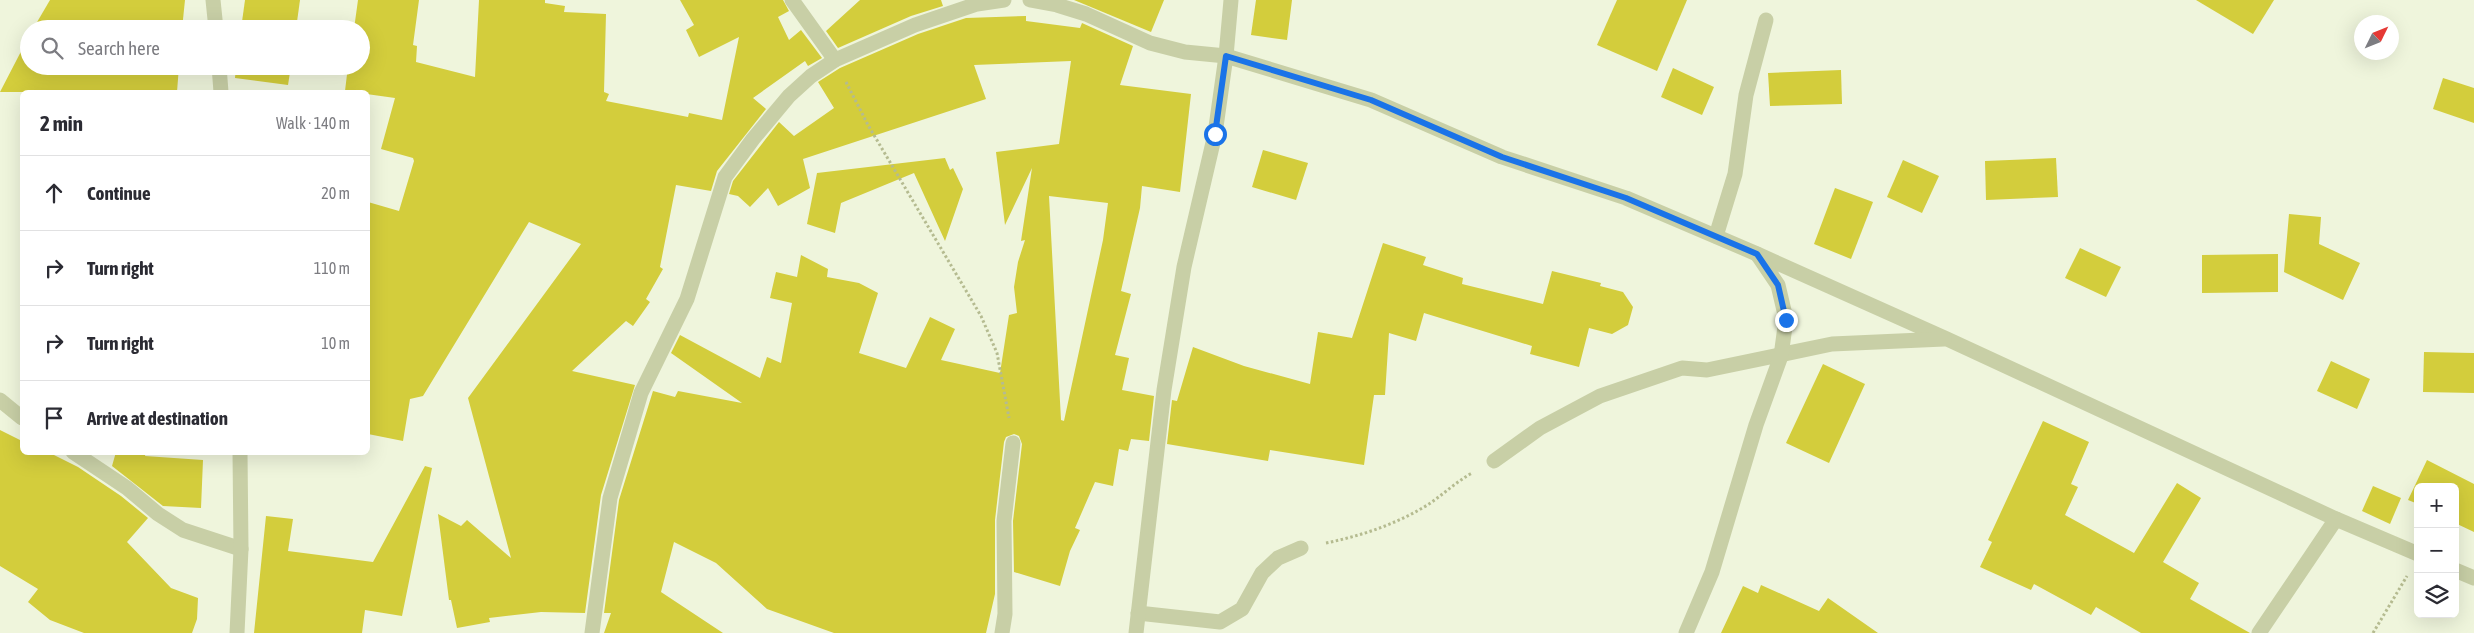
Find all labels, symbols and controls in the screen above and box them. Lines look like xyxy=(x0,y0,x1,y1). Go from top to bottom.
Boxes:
north arrow xyxy=(2354,15,2399,60)
search box xyxy=(20,20,370,75)
icon: search xyxy=(38,34,66,62)
text: Search here xyxy=(78,37,160,59)
text: 2 min xyxy=(40,111,83,135)
text: Walk · 140 m xyxy=(276,114,350,132)
route start xyxy=(1204,123,1227,146)
icon: ahead xyxy=(40,179,68,207)
text: Continue xyxy=(87,182,151,204)
text: 20 m xyxy=(321,184,350,202)
icon: right xyxy=(40,254,68,282)
text: Turn right xyxy=(87,257,154,279)
text: 110 m xyxy=(314,259,350,277)
route end xyxy=(1775,309,1798,332)
icon: right xyxy=(40,329,68,357)
text: Turn right xyxy=(87,332,154,354)
text: 10 m xyxy=(321,334,350,352)
icon: arrive xyxy=(40,404,68,432)
text: Arrive at destination xyxy=(87,407,228,429)
map controls xyxy=(2414,483,2459,618)
button: + xyxy=(2414,483,2459,528)
button: − xyxy=(2414,528,2459,573)
button: layers xyxy=(2414,573,2459,618)

